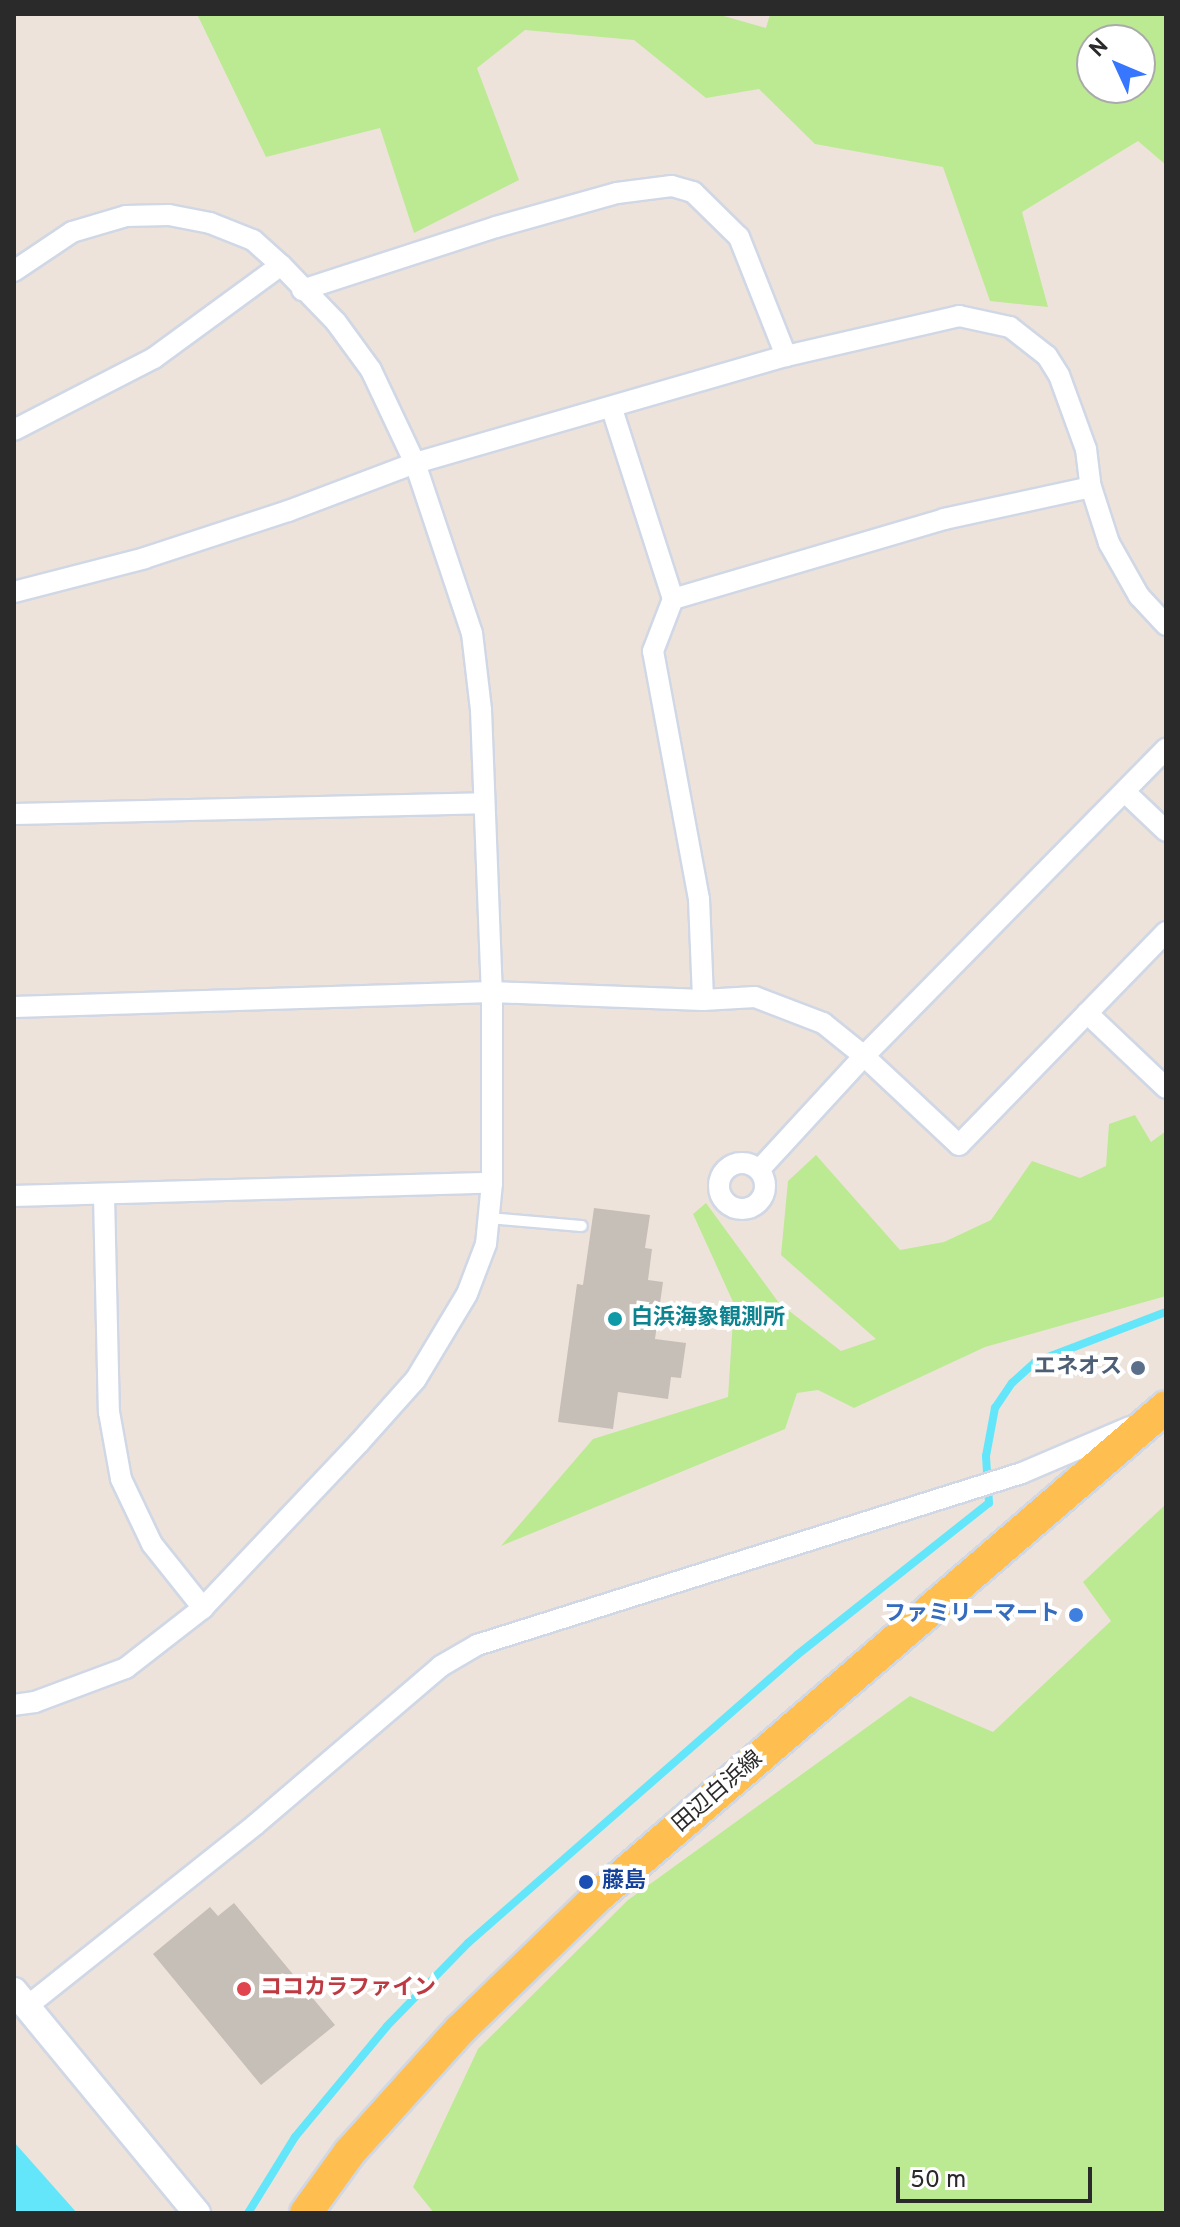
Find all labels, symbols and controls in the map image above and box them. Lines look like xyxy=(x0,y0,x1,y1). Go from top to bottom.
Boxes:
north arrow xyxy=(1076,24,1156,104)
text: N xyxy=(1085,33,1115,63)
place label: 白浜海象観測所 xyxy=(631,1306,785,1332)
marker: 白浜海象観測所 xyxy=(606,1310,624,1328)
place label: エネオス xyxy=(1034,1355,1122,1381)
marker: エネオス xyxy=(1129,1359,1147,1377)
place label: ファミリーマート xyxy=(884,1602,1060,1628)
marker: ファミリーマート xyxy=(1067,1606,1085,1624)
street label: 田辺白浜線 xyxy=(668,1746,768,1838)
place label: 藤島 xyxy=(602,1869,646,1895)
marker: 藤島 xyxy=(577,1873,595,1891)
place label: ココカラファイン xyxy=(260,1976,436,2002)
marker: ココカラファイン xyxy=(235,1980,253,1998)
scale bar xyxy=(900,2151,1096,2201)
text: 50 m xyxy=(910,2166,966,2196)

